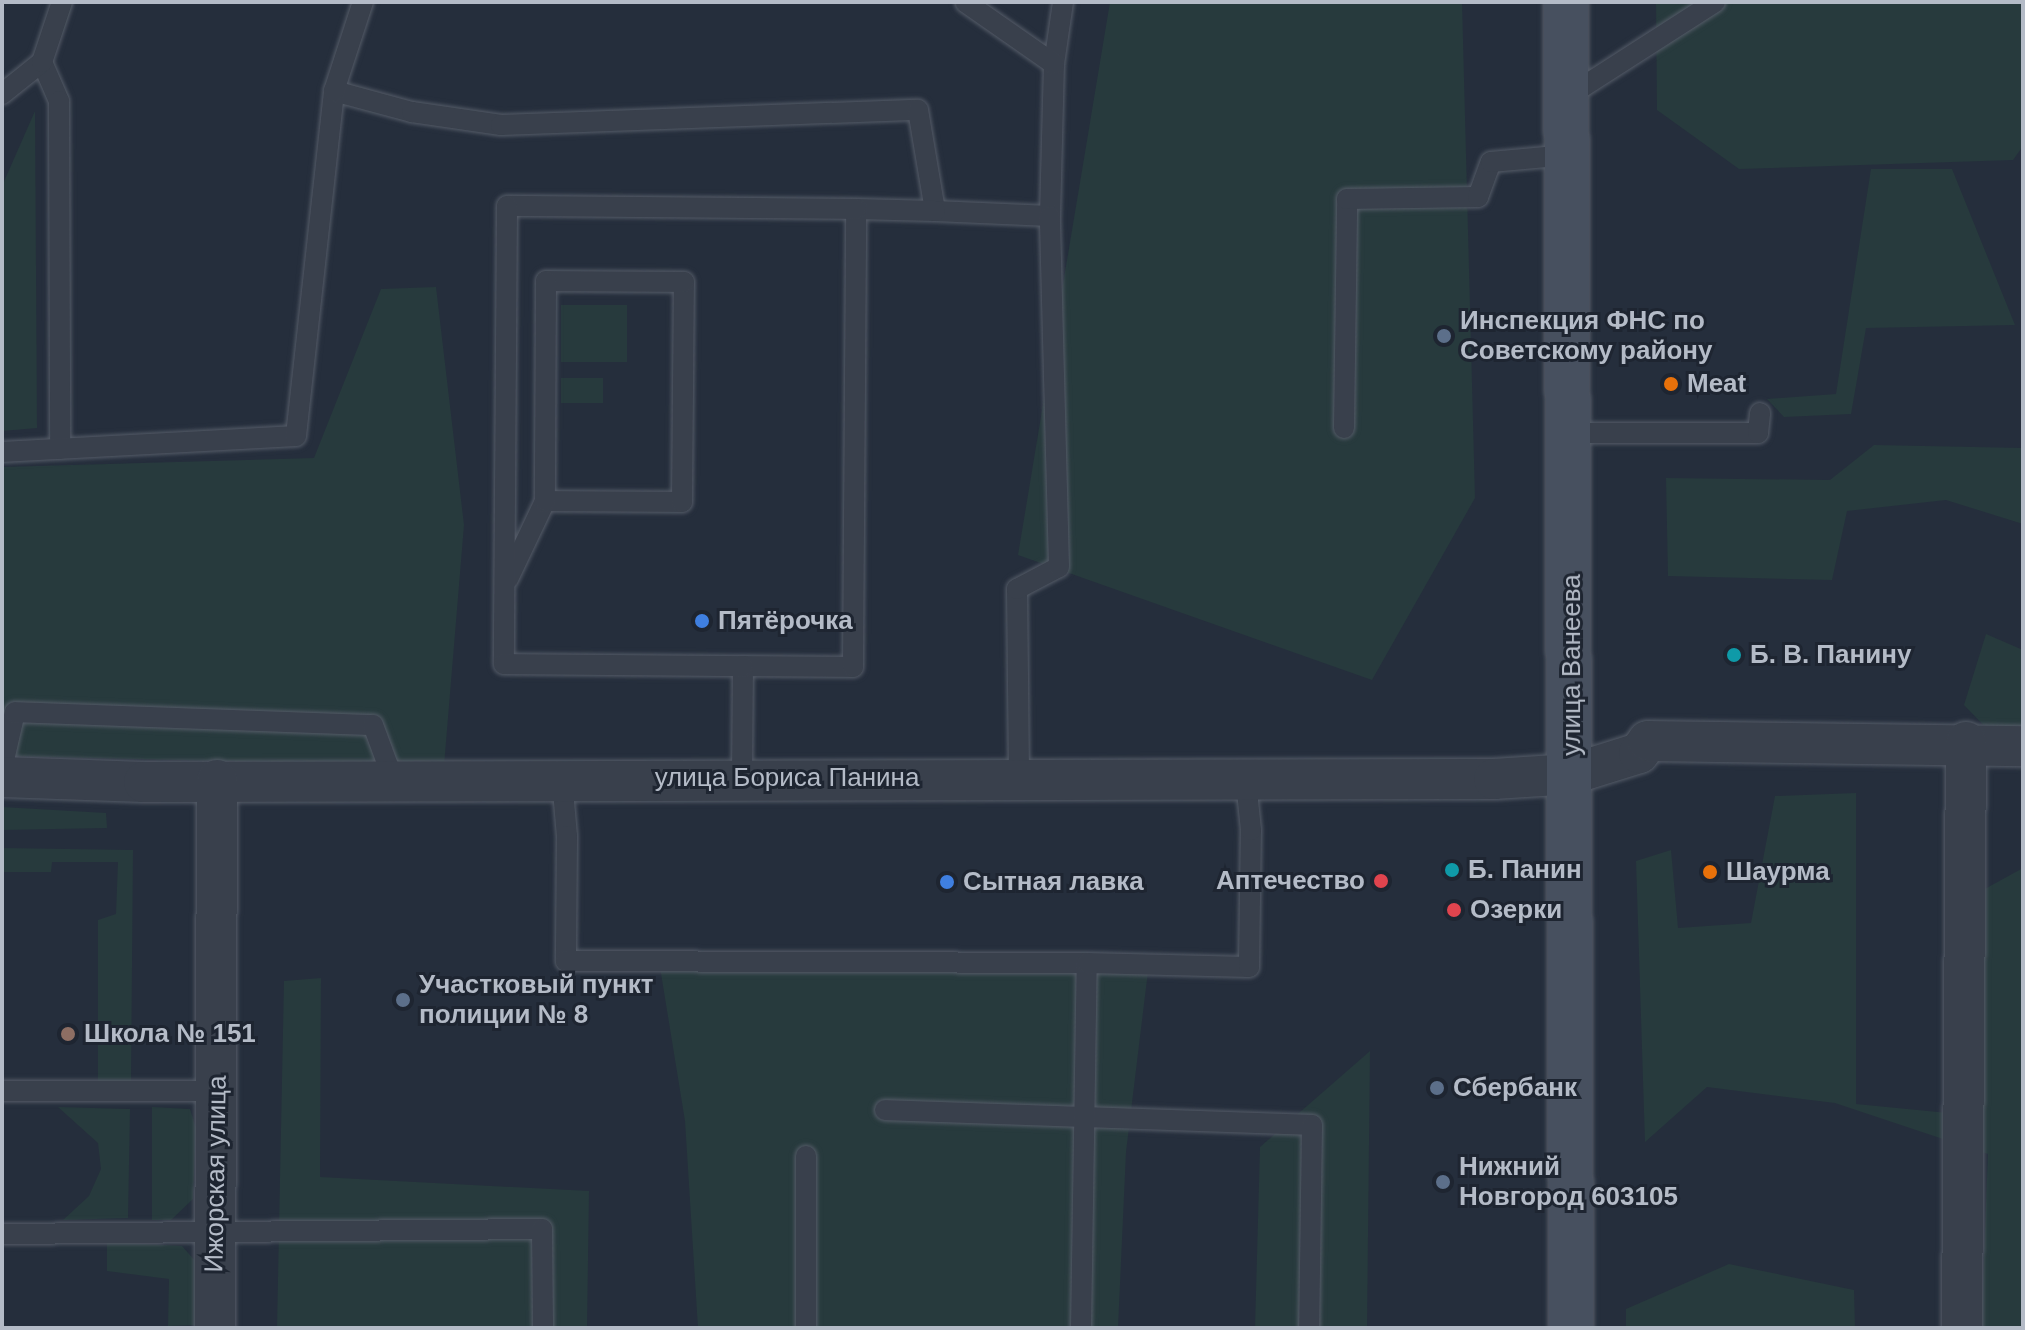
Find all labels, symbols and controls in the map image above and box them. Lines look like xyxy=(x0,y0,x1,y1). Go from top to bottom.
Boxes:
place label: Инспекция ФНС по Советскому району xyxy=(1460,305,1712,366)
marker: Инспекция ФНС по Советскому району xyxy=(1435,327,1453,345)
place label: Meat xyxy=(1687,368,1746,400)
marker: Meat xyxy=(1662,375,1680,393)
street label: улица Ванеева xyxy=(1556,574,1588,756)
place label: Пятёрочка xyxy=(718,605,853,637)
marker: Пятёрочка xyxy=(693,612,711,630)
place label: Б. В. Панину xyxy=(1750,639,1911,671)
marker: Б. В. Панину xyxy=(1725,646,1743,664)
street label: улица Бориса Панина xyxy=(655,762,919,794)
place label: Б. Панин xyxy=(1468,854,1582,886)
place label: Шаурма xyxy=(1726,856,1830,888)
marker: Б. Панин xyxy=(1443,861,1461,879)
marker: Шаурма xyxy=(1701,863,1719,881)
place label: Аптечество xyxy=(1216,865,1365,897)
place label: Сытная лавка xyxy=(963,866,1144,898)
marker: Аптечество xyxy=(1372,872,1390,890)
marker: Сытная лавка xyxy=(938,873,956,891)
place label: Озерки xyxy=(1470,894,1562,926)
marker: Озерки xyxy=(1445,901,1463,919)
place label: Участковый пункт полиции № 8 xyxy=(419,969,653,1030)
marker: Участковый пункт полиции № 8 xyxy=(394,991,412,1009)
place label: Школа № 151 xyxy=(84,1018,256,1050)
marker: Школа № 151 xyxy=(59,1025,77,1043)
place label: Сбербанк xyxy=(1453,1072,1577,1104)
street label: Ижорская улица xyxy=(199,1075,233,1273)
marker: Сбербанк xyxy=(1428,1079,1446,1097)
place label: Нижний Новгород 603105 xyxy=(1459,1151,1678,1212)
marker: Нижний Новгород 603105 xyxy=(1434,1173,1452,1191)

